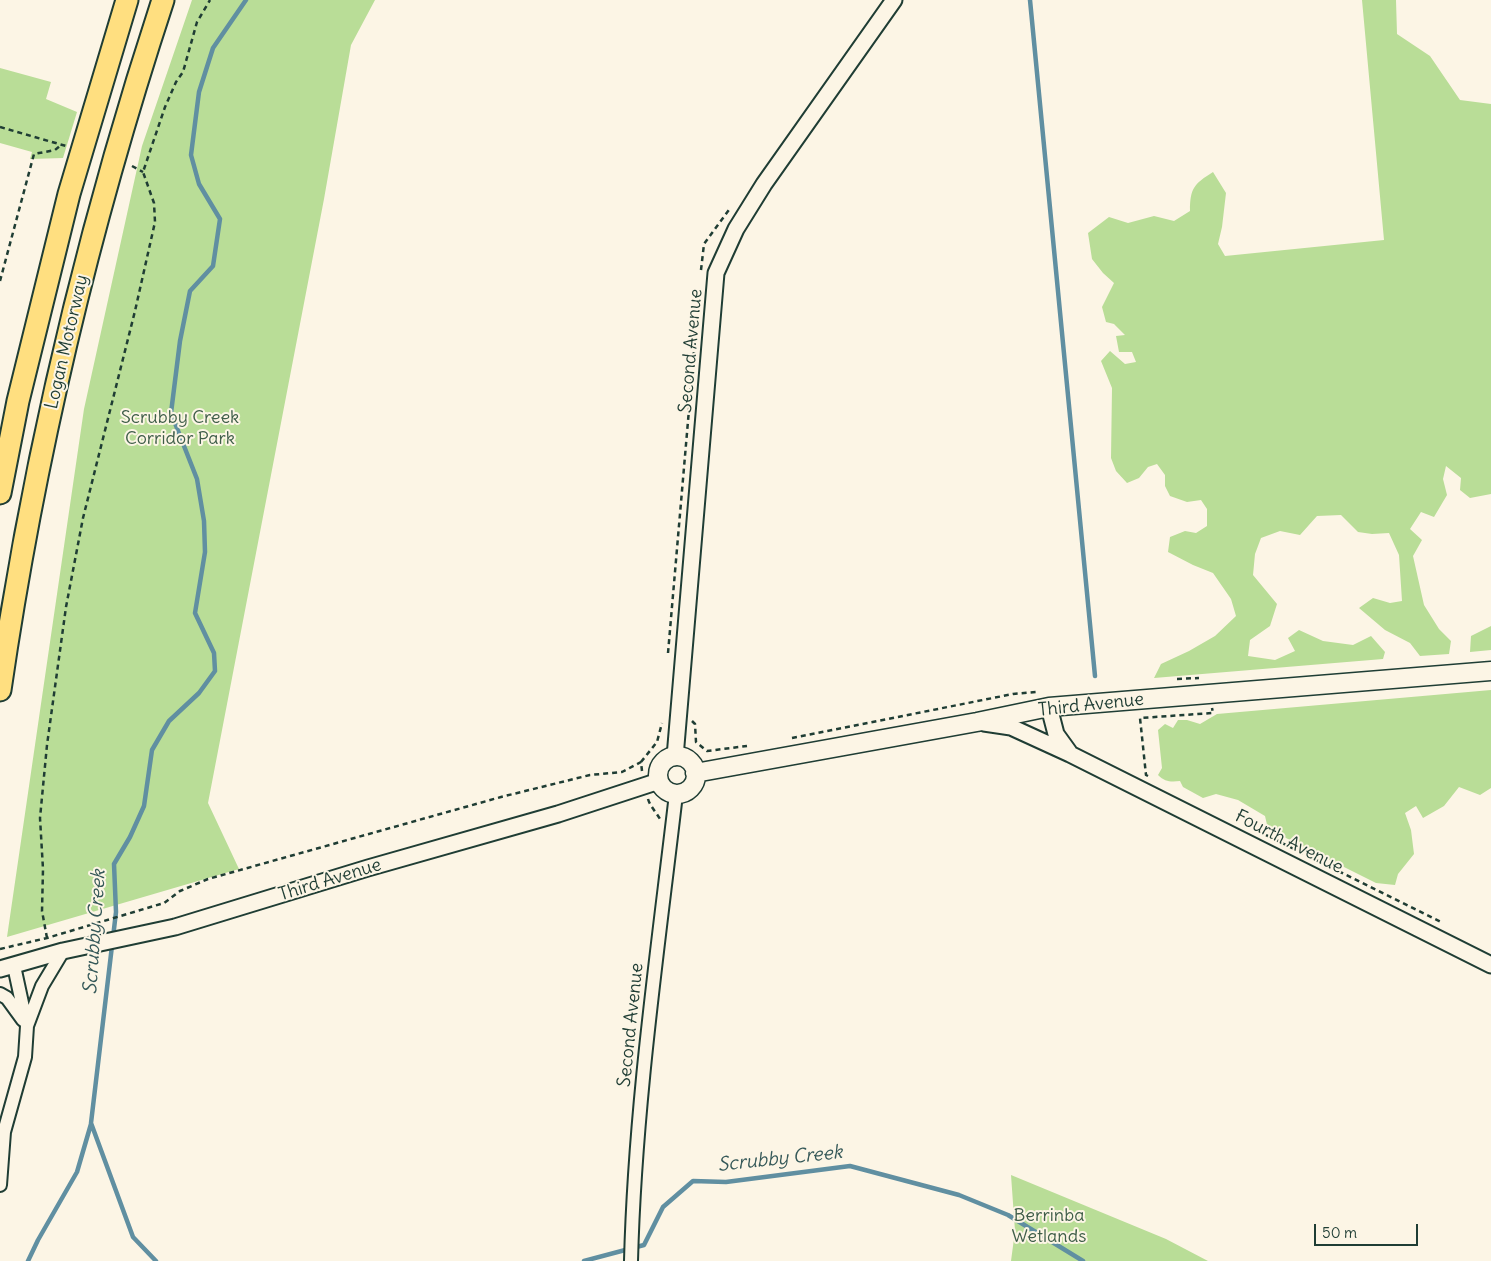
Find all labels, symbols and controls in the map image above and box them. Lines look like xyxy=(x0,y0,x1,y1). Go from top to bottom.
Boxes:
street label: Logan Motorway xyxy=(41,273,93,411)
street label: Second Avenue xyxy=(675,288,707,414)
park label: Scrubby Creek Corridor Park xyxy=(121,407,239,449)
street label: Third Avenue xyxy=(1037,689,1145,721)
street label: Fourth Avenue xyxy=(1231,805,1347,879)
street label: Third Avenue xyxy=(276,854,384,906)
water label: Scrubby Creek xyxy=(79,869,111,995)
street label: Second Avenue xyxy=(614,962,648,1088)
water label: Scrubby Creek xyxy=(717,1141,843,1177)
park label: Berrinba Wetlands xyxy=(1012,1205,1086,1248)
scale bar xyxy=(1316,1214,1420,1246)
text: 50 m xyxy=(1322,1223,1357,1242)

